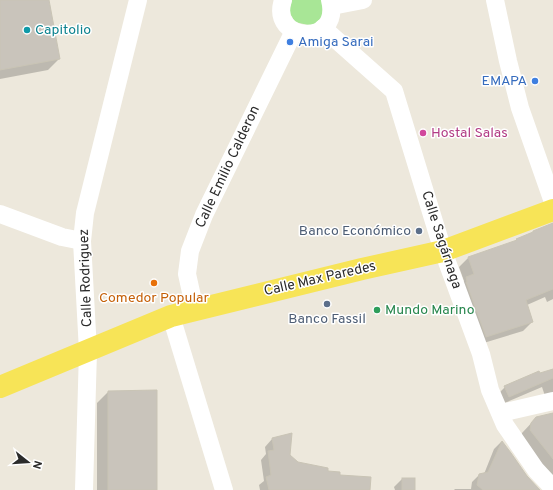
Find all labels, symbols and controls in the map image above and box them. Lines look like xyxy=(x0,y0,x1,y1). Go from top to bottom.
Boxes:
place label: Capitolio xyxy=(35,22,91,39)
marker: Capitolio xyxy=(22,25,32,35)
place label: Amiga Sarai xyxy=(298,34,374,51)
marker: Amiga Sarai xyxy=(285,37,295,47)
place label: EMAPA xyxy=(482,73,527,90)
marker: EMAPA xyxy=(530,76,540,86)
street label: Calle Emilio Calderon xyxy=(192,103,264,231)
place label: Hostal Salas xyxy=(431,125,508,142)
marker: Hostal Salas xyxy=(418,128,428,138)
street label: Calle Sagárnaga xyxy=(417,189,465,291)
place label: Banco Económico xyxy=(299,223,411,240)
marker: Banco Económico xyxy=(414,226,424,236)
street label: Calle Rodriguez xyxy=(76,228,96,328)
street label: Calle Max Paredes xyxy=(262,258,378,300)
marker: Comedor Popular xyxy=(149,278,159,288)
place label: Comedor Popular xyxy=(99,290,210,307)
marker: Banco Fassil xyxy=(322,299,332,309)
place label: Mundo Marino xyxy=(385,302,475,319)
marker: Mundo Marino xyxy=(372,305,382,315)
place label: Banco Fassil xyxy=(288,311,366,328)
north arrow xyxy=(8,442,48,482)
text: N xyxy=(29,459,44,470)

